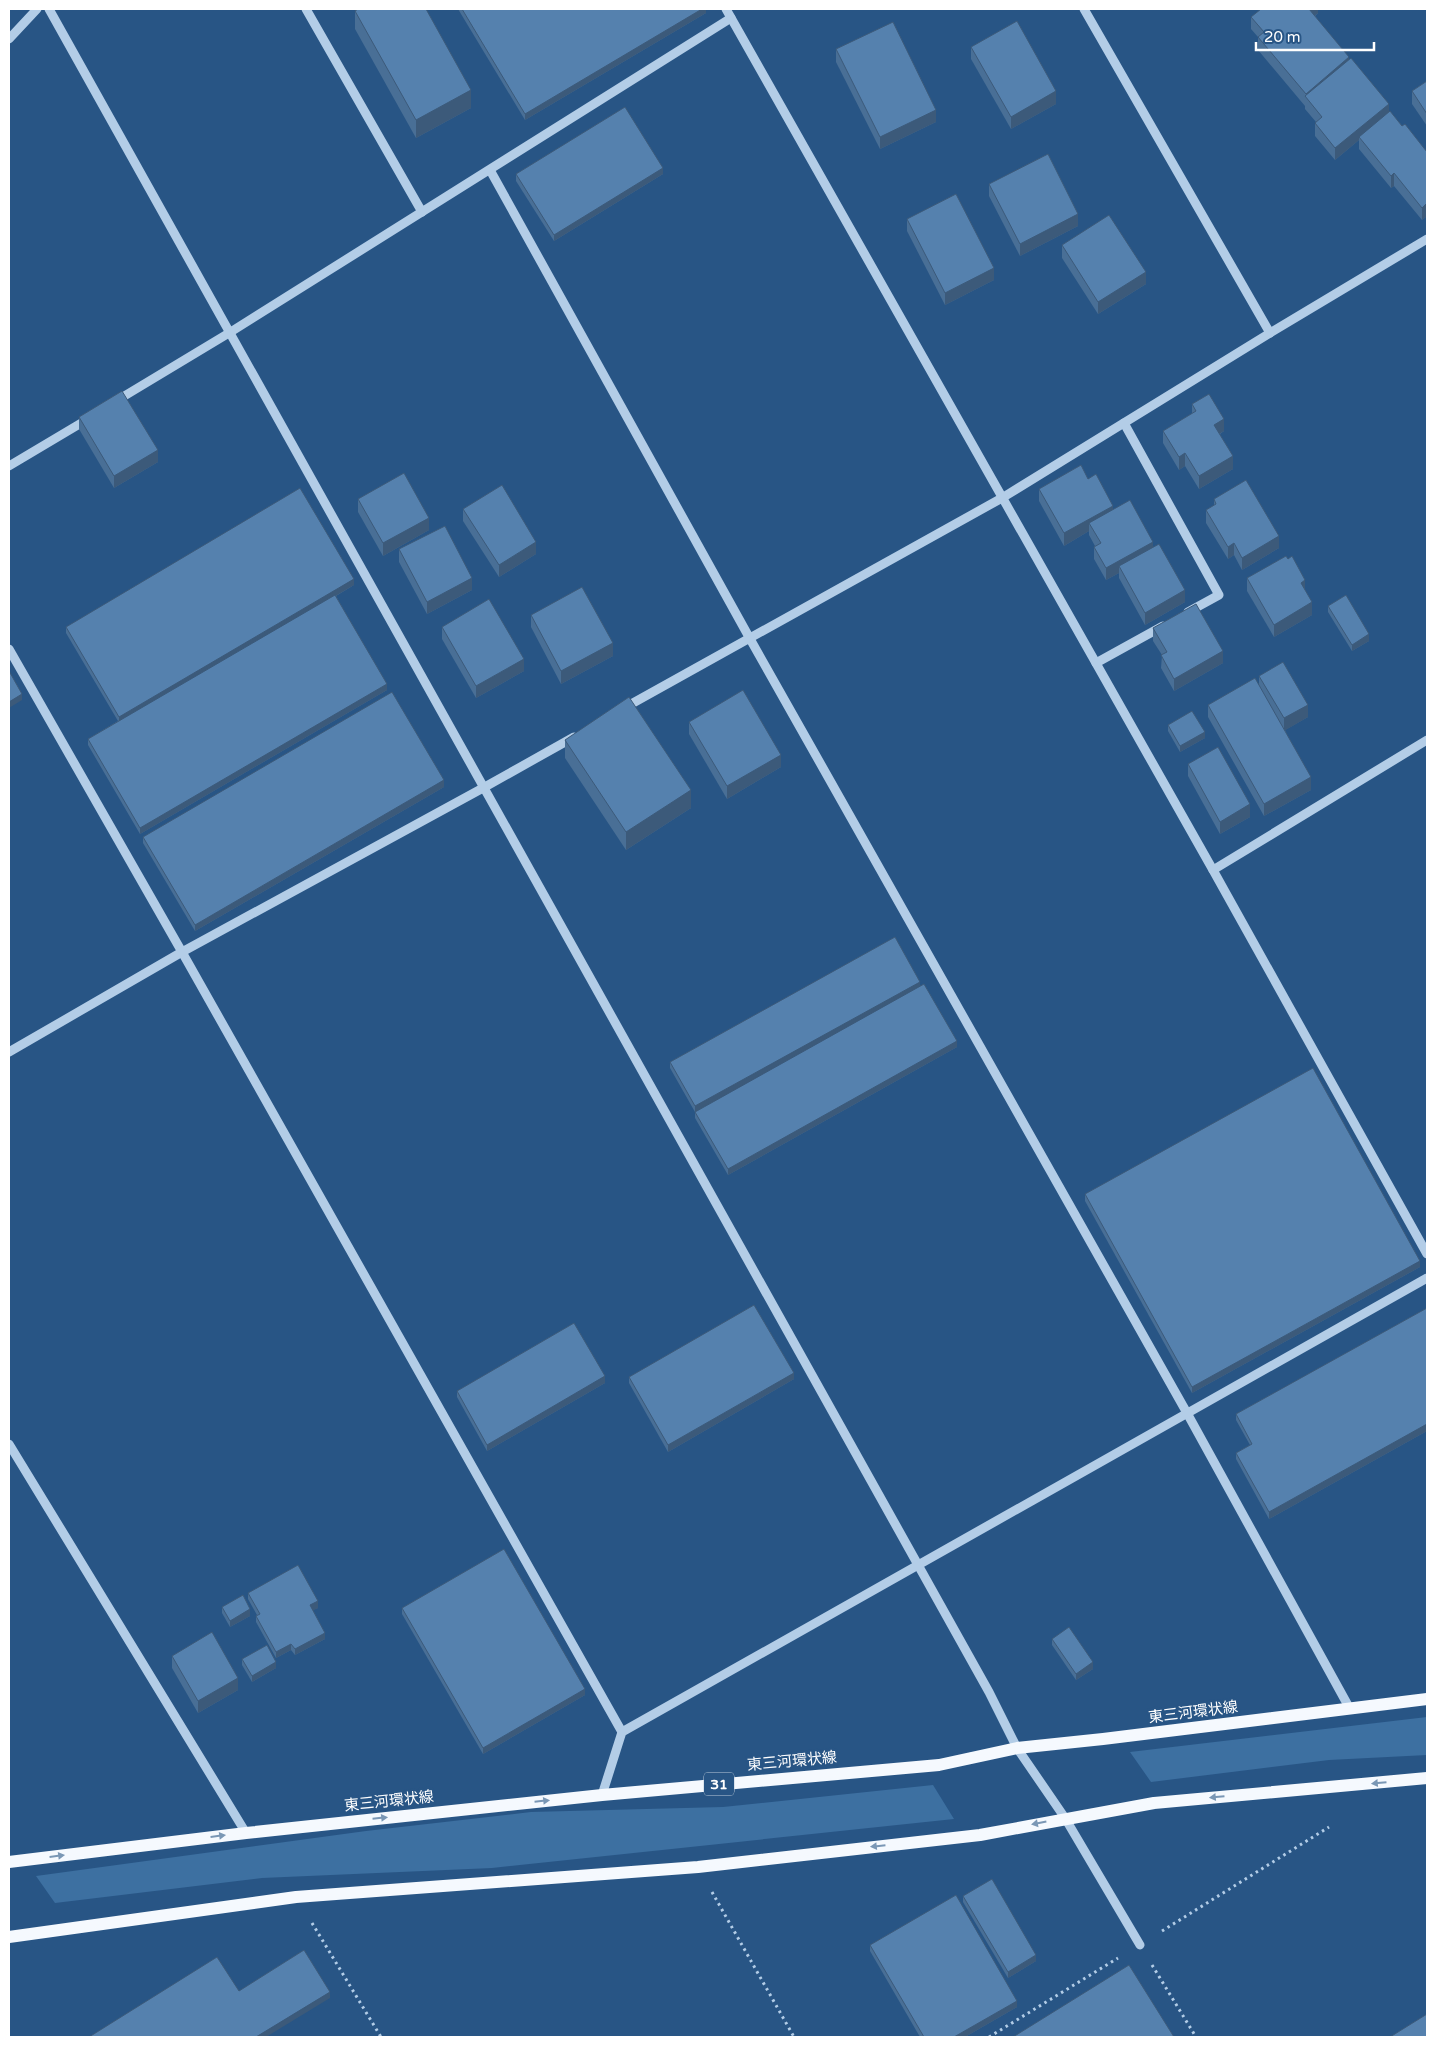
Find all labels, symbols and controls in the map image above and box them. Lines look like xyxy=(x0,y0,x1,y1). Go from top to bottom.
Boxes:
scale bar xyxy=(1256,20,1374,52)
text: 20 m xyxy=(1264,28,1301,46)
street label: 東三河環状線 xyxy=(1147,1698,1239,1726)
street label: 東三河環状線 xyxy=(746,1748,838,1774)
road number: 31 xyxy=(704,1772,734,1796)
one-way arrow xyxy=(1370,1779,1386,1787)
street label: 東三河環状線 xyxy=(343,1787,435,1815)
one-way arrow xyxy=(1209,1794,1225,1802)
one-way arrow xyxy=(534,1797,550,1805)
one-way arrow xyxy=(372,1814,388,1822)
one-way arrow xyxy=(1030,1820,1046,1828)
one-way arrow xyxy=(211,1832,227,1840)
one-way arrow xyxy=(870,1842,886,1850)
one-way arrow xyxy=(49,1852,65,1860)

